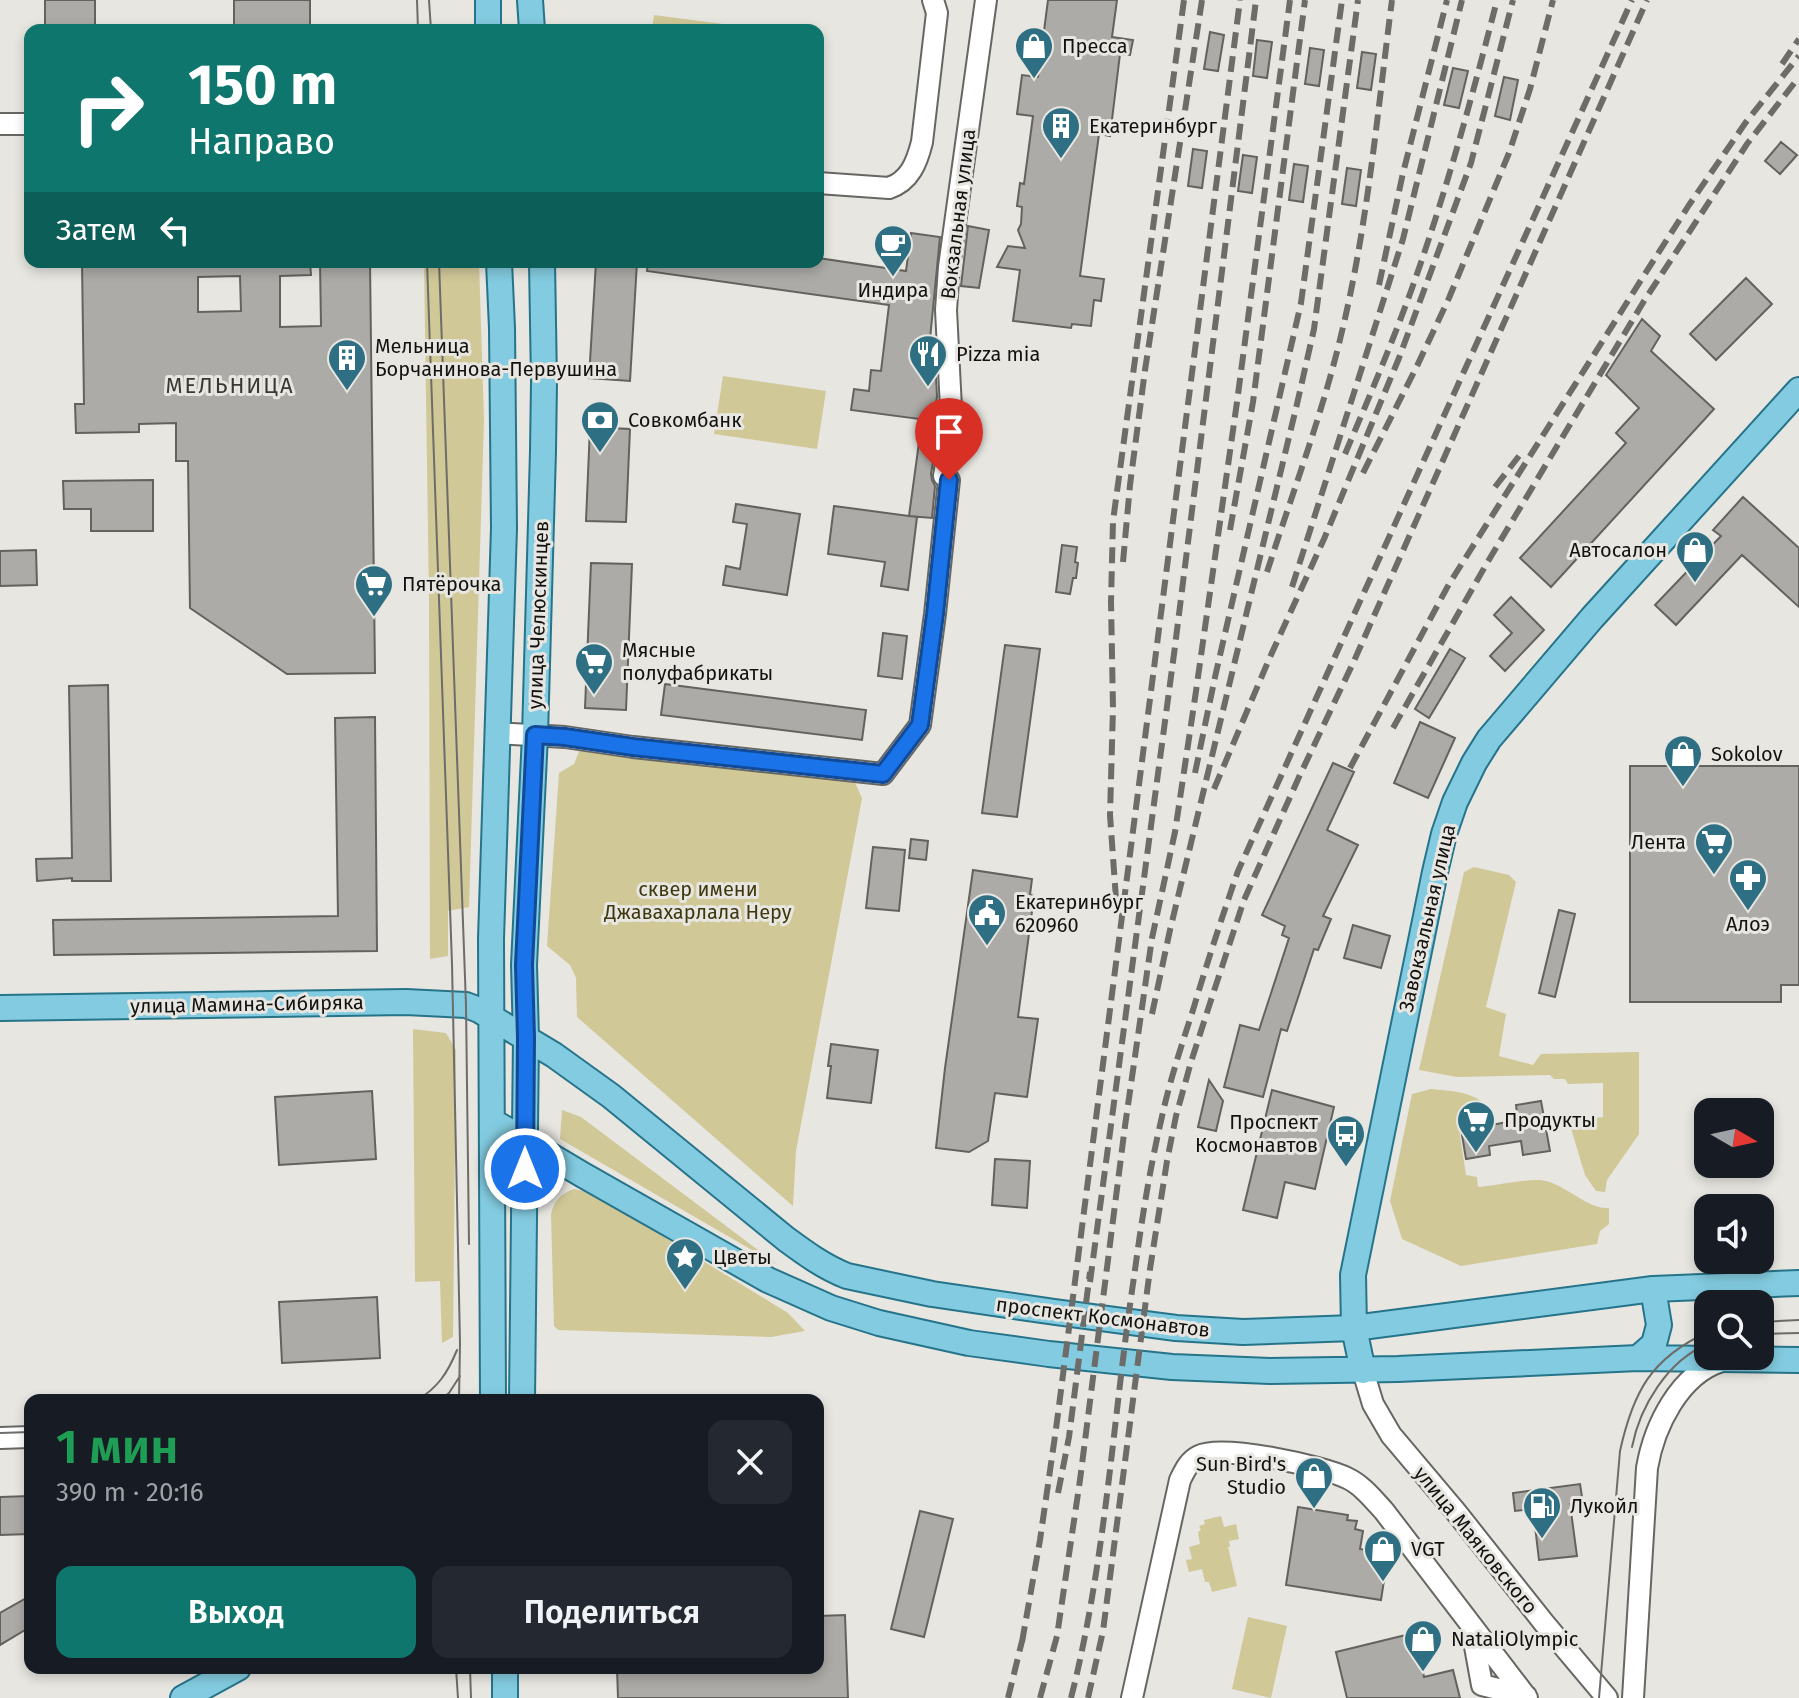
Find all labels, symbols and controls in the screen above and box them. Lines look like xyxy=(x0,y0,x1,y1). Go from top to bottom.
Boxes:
shop icon: Пресса xyxy=(1013,25,1055,80)
place label: Пресса xyxy=(1062,34,1128,58)
text: 150 m xyxy=(188,52,337,119)
icon: right xyxy=(56,56,160,160)
building icon: Екатеринбург xyxy=(1040,105,1082,160)
place label: Екатеринбург xyxy=(1089,114,1217,138)
text: Направо xyxy=(188,120,335,164)
street label: Вокзальная улица xyxy=(936,127,980,301)
icon: left xyxy=(153,208,197,252)
text: Затем xyxy=(56,212,137,248)
cafe icon: Индира xyxy=(872,223,914,278)
place label: Индира xyxy=(857,278,929,302)
restaurant icon: Pizza mia xyxy=(907,333,949,388)
place label: Мельница Борчанинова-Первушина xyxy=(375,334,617,381)
building icon: Мельница Борчанинова-Первушина xyxy=(326,337,368,392)
place label: Pizza mia xyxy=(956,342,1040,366)
district label: МЕЛЬНИЦА xyxy=(165,372,295,399)
pin xyxy=(915,398,983,480)
bank icon: Совкомбанк xyxy=(579,399,621,454)
place label: Совкомбанк xyxy=(628,408,742,432)
icon: arrive xyxy=(927,410,971,454)
street label: улица Челюскинцев xyxy=(523,520,553,710)
shop icon: Автосалон xyxy=(1674,529,1716,584)
place label: Автосалон xyxy=(1569,538,1667,562)
supermarket icon: Пятёрочка xyxy=(353,563,395,618)
place label: Пятёрочка xyxy=(402,572,502,596)
place label: Мясные полуфабрикаты xyxy=(622,638,773,685)
supermarket icon: Мясные полуфабрикаты xyxy=(573,641,615,696)
shop icon: Sokolov xyxy=(1662,733,1704,788)
place label: Sokolov xyxy=(1711,742,1783,766)
supermarket icon: Лента xyxy=(1693,821,1735,876)
street label: Завокзальная улица xyxy=(1394,822,1460,1014)
place label: Лента xyxy=(1631,830,1686,854)
pharmacy icon: Алоэ xyxy=(1727,857,1769,912)
park label: сквер имени Джавахарлала Неру xyxy=(603,877,792,924)
place label: Екатеринбург 620960 xyxy=(1015,890,1143,937)
public building icon: Екатеринбург 620960 xyxy=(966,892,1008,947)
place label: Алоэ xyxy=(1726,912,1770,936)
street label: улица Мамина-Сибиряка xyxy=(130,990,364,1018)
north arrow xyxy=(1694,1098,1774,1178)
map controls xyxy=(1694,1098,1774,1370)
supermarket icon: Продукты xyxy=(1455,1099,1497,1154)
place label: Продукты xyxy=(1504,1108,1596,1132)
place label: Проспект Космонавтов xyxy=(1195,1110,1319,1157)
bus stop icon: Проспект Космонавтов xyxy=(1325,1113,1367,1168)
position arrow xyxy=(483,1127,567,1211)
button: sound xyxy=(1694,1194,1774,1274)
place icon: Цветы xyxy=(664,1236,706,1291)
place label: Цветы xyxy=(713,1245,772,1269)
button: search xyxy=(1694,1290,1774,1370)
street label: проспект Космонавтов xyxy=(995,1292,1211,1342)
text: 1 мин xyxy=(56,1418,179,1476)
button: close xyxy=(708,1420,792,1504)
place label: Sun Bird's Studio xyxy=(1196,1452,1286,1499)
shop icon: Sun Bird's Studio xyxy=(1293,1455,1335,1510)
street label: улица Маяковского xyxy=(1409,1461,1543,1619)
text: 390 m · 20:16 xyxy=(56,1477,204,1508)
fuel station icon: Лукойл xyxy=(1521,1485,1563,1540)
place label: Лукойл xyxy=(1570,1494,1638,1518)
shop icon: VGT xyxy=(1362,1528,1404,1583)
place label: VGT xyxy=(1411,1537,1445,1561)
button: Выход xyxy=(56,1566,416,1658)
button: Поделиться xyxy=(432,1566,792,1658)
shop icon: NataliOlympic xyxy=(1402,1618,1444,1673)
place label: NataliOlympic xyxy=(1451,1627,1578,1651)

